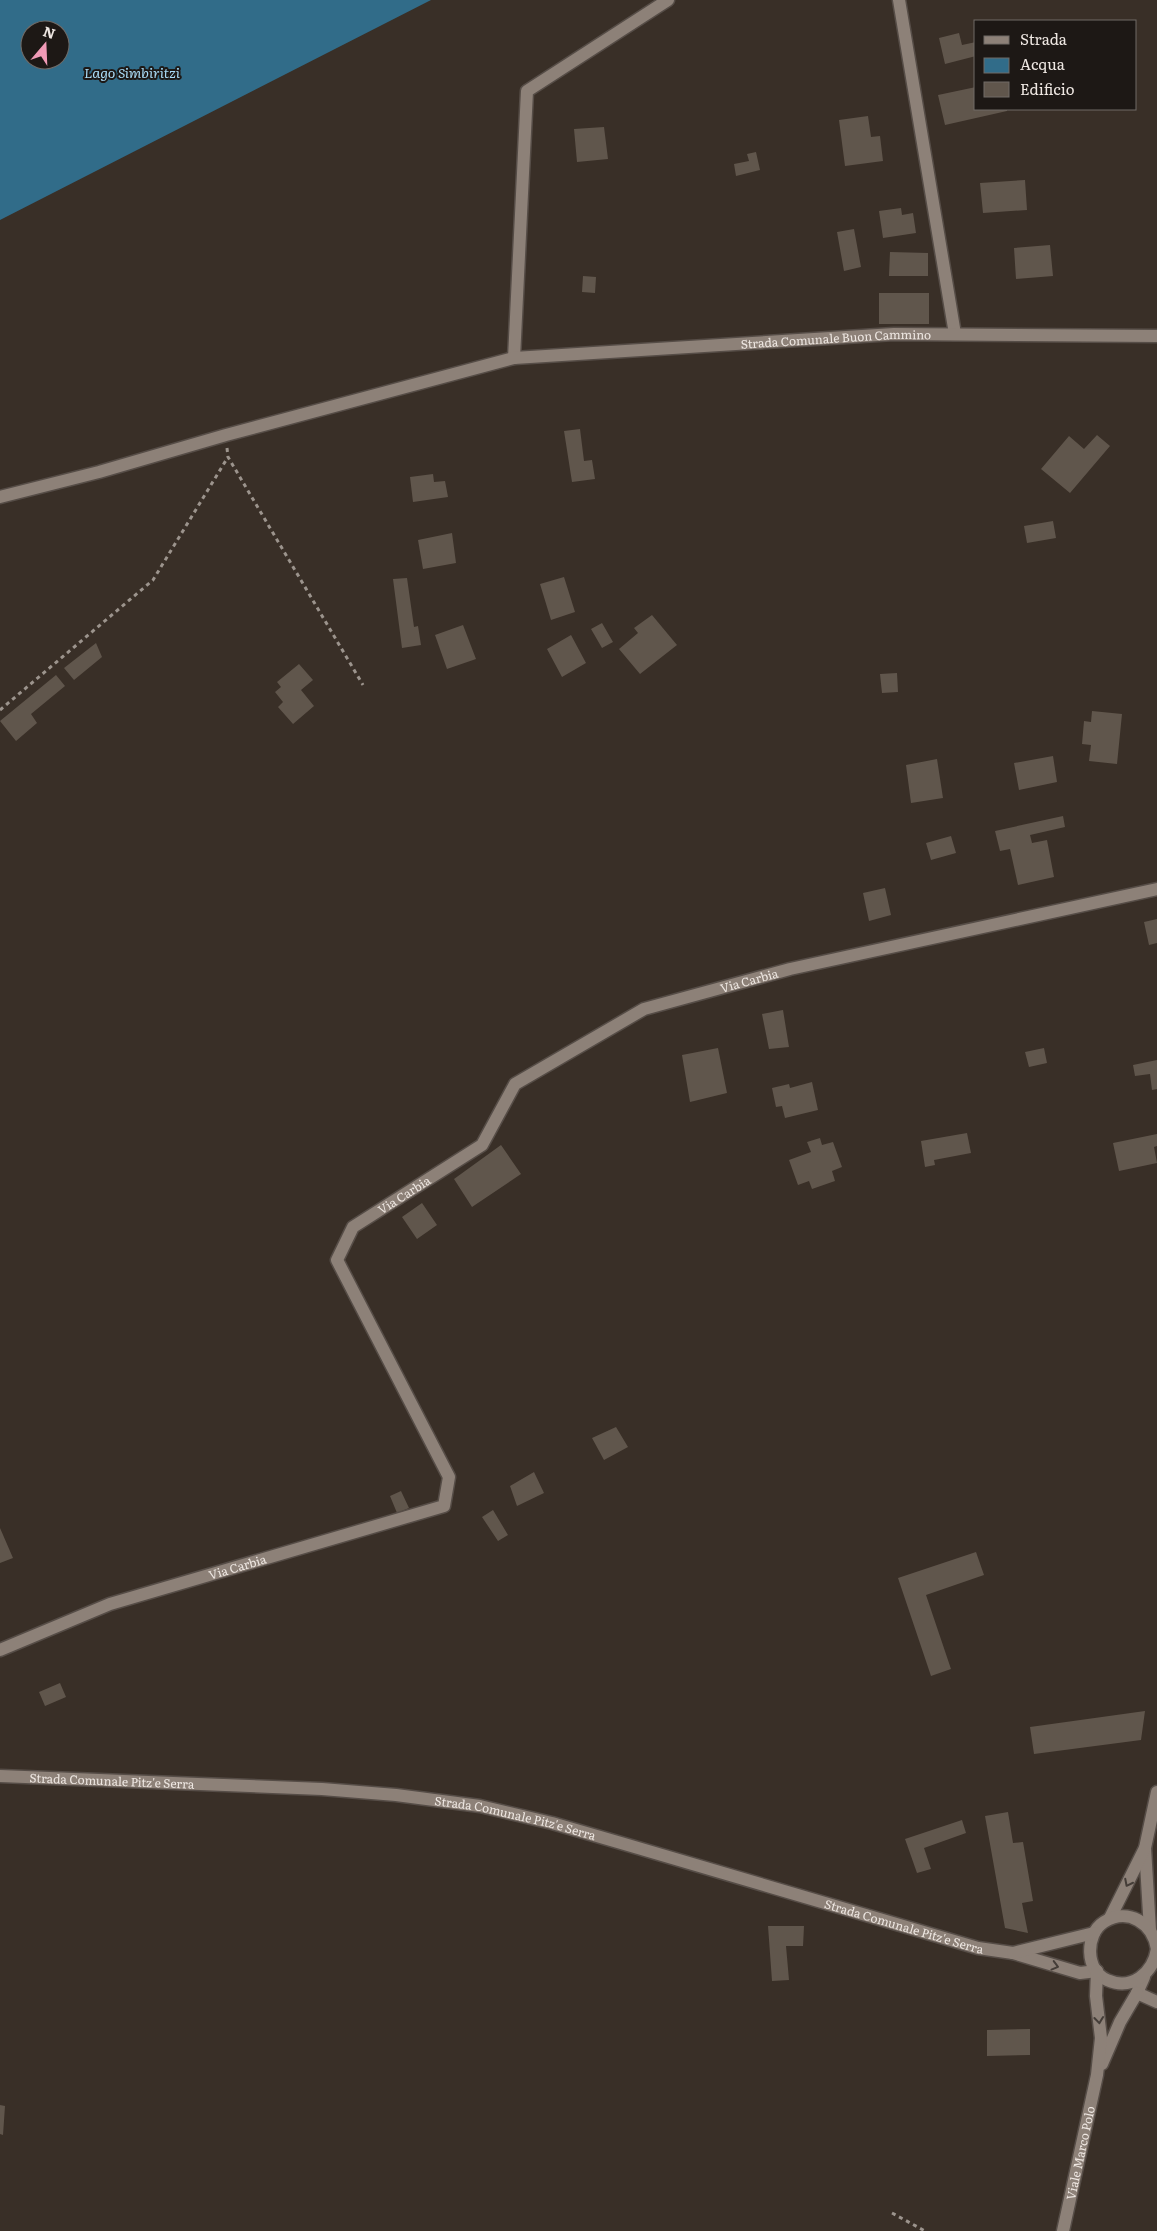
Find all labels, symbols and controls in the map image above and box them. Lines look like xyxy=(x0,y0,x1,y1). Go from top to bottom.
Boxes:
north arrow xyxy=(20,20,70,70)
text: N xyxy=(41,20,59,43)
legend xyxy=(974,20,1137,110)
text: Strada xyxy=(1020,27,1068,50)
text: Acqua xyxy=(1020,52,1066,75)
water label: Lago Simbiritzi xyxy=(84,62,181,82)
text: Edificio xyxy=(1020,77,1075,100)
street label: Strada Comunale Buon Cammino xyxy=(740,325,931,353)
street label: Via Carbia xyxy=(718,964,781,997)
street label: Via Carbia xyxy=(374,1171,434,1218)
street label: Via Carbia xyxy=(206,1549,269,1584)
street label: Strada Comunale Pitz'e Serra xyxy=(29,1768,195,1793)
street label: Strada Comunale Pitz'e Serra xyxy=(433,1791,599,1844)
one-way arrow xyxy=(1123,1878,1134,1887)
street label: Strada Comunale Pitz'e Serra xyxy=(822,1894,985,1958)
one-way arrow xyxy=(1050,1960,1059,1971)
one-way arrow xyxy=(1093,2016,1104,2024)
street label: Viale Marco Polo xyxy=(1061,2104,1099,2202)

